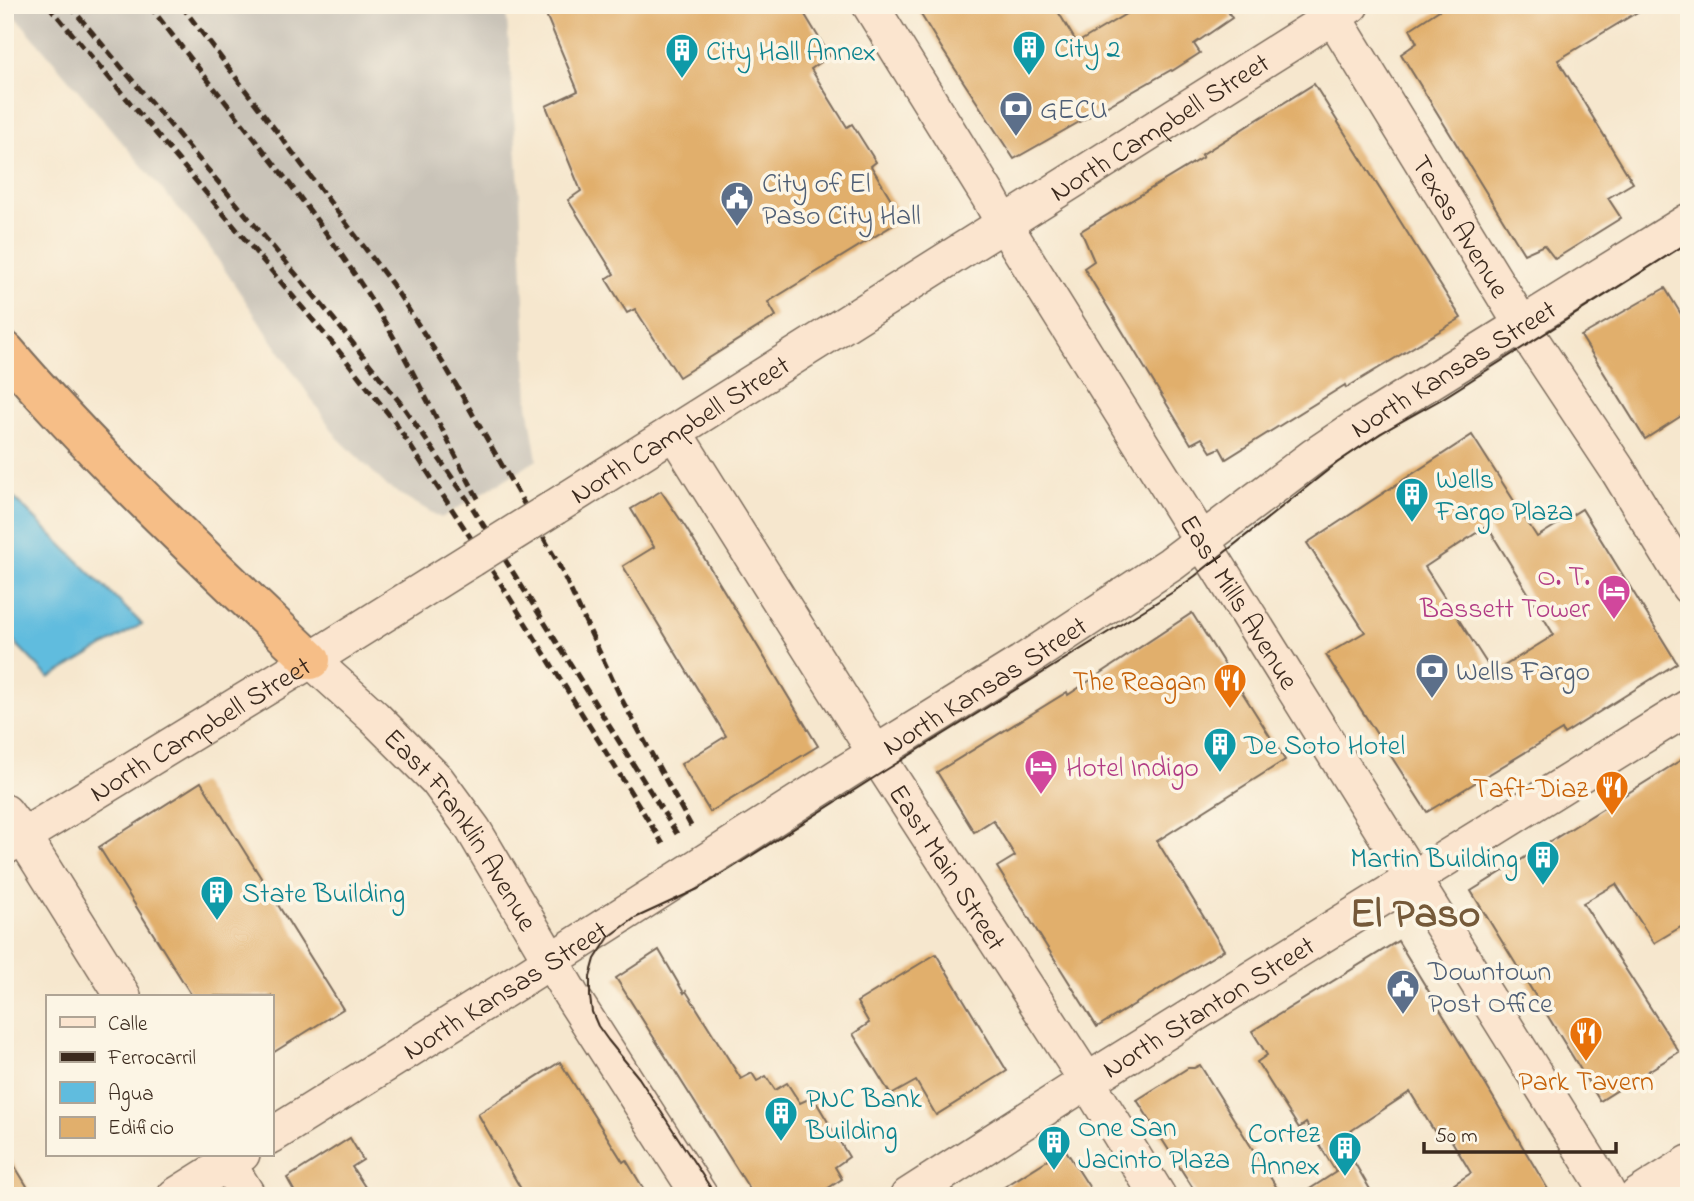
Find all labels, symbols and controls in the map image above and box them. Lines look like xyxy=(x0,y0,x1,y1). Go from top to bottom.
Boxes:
building icon: City 2 xyxy=(1010,28,1048,77)
place label: City 2 xyxy=(1054,30,1120,71)
building icon: City Hall Annex xyxy=(663,31,701,80)
place label: City Hall Annex xyxy=(706,33,876,74)
street label: North Campbell Street xyxy=(1043,44,1279,214)
bank icon: GECU xyxy=(997,89,1035,138)
place label: GECU xyxy=(1040,91,1108,132)
street label: Texas Avenue xyxy=(1399,148,1518,307)
place label: City of El Paso City Hall xyxy=(762,165,921,238)
public building icon: City of El Paso City Hall xyxy=(718,179,756,228)
street label: North Kansas Street xyxy=(1344,291,1565,450)
street label: North Campbell Street xyxy=(563,347,799,516)
place label: Wells Fargo Plaza xyxy=(1435,461,1573,534)
building icon: Wells Fargo Plaza xyxy=(1393,475,1431,524)
street label: East Mills Avenue xyxy=(1167,508,1308,699)
place label: O. T. Bassett Tower xyxy=(1419,558,1590,631)
hotel icon: O. T. Bassett Tower xyxy=(1595,572,1633,621)
street label: North Kansas Street xyxy=(876,607,1097,768)
street label: North Campbell Street xyxy=(83,648,320,815)
bank icon: Wells Fargo xyxy=(1413,651,1451,700)
place label: Wells Fargo xyxy=(1456,653,1590,694)
restaurant icon: The Reagan xyxy=(1211,661,1249,710)
place label: The Reagan xyxy=(1072,663,1206,704)
street label: East Franklin Avenue xyxy=(372,720,546,940)
building icon: De Soto Hotel xyxy=(1201,725,1239,774)
place label: De Soto Hotel xyxy=(1243,727,1405,768)
hotel icon: Hotel Indigo xyxy=(1022,747,1060,796)
place label: Hotel Indigo xyxy=(1066,749,1199,790)
restaurant icon: Taft-Diaz xyxy=(1593,768,1631,817)
place label: Taft-Diaz xyxy=(1473,770,1588,811)
street label: East Main Street xyxy=(876,777,1015,960)
building icon: Martin Building xyxy=(1524,838,1562,887)
place label: Martin Building xyxy=(1350,840,1518,881)
building icon: State Building xyxy=(198,873,236,922)
place label: State Building xyxy=(242,875,405,916)
district label: El Paso xyxy=(1350,885,1480,946)
street label: North Kansas Street xyxy=(396,912,617,1072)
street label: North Stanton Street xyxy=(1095,927,1324,1091)
place label: Downtown Post Office xyxy=(1427,953,1553,1026)
public building icon: Downtown Post Office xyxy=(1384,967,1422,1016)
legend xyxy=(46,995,273,1156)
text: Calle xyxy=(108,1010,148,1040)
restaurant icon: Park Tavern xyxy=(1567,1014,1605,1063)
text: Ferrocarril xyxy=(107,1044,196,1074)
place label: Park Tavern xyxy=(1518,1063,1654,1104)
text: Agua xyxy=(108,1080,154,1112)
place label: PNC Bank Building xyxy=(805,1080,923,1153)
building icon: PNC Bank Building xyxy=(762,1094,800,1143)
place label: One San Jacinto Plaza xyxy=(1078,1109,1230,1182)
scale bar xyxy=(1424,1110,1617,1154)
text: Edificio xyxy=(108,1114,174,1144)
place label: Cortez Annex xyxy=(1248,1115,1320,1188)
text: 50 m xyxy=(1435,1122,1478,1152)
building icon: One San Jacinto Plaza xyxy=(1035,1123,1073,1172)
building icon: Cortez Annex xyxy=(1326,1129,1364,1178)

